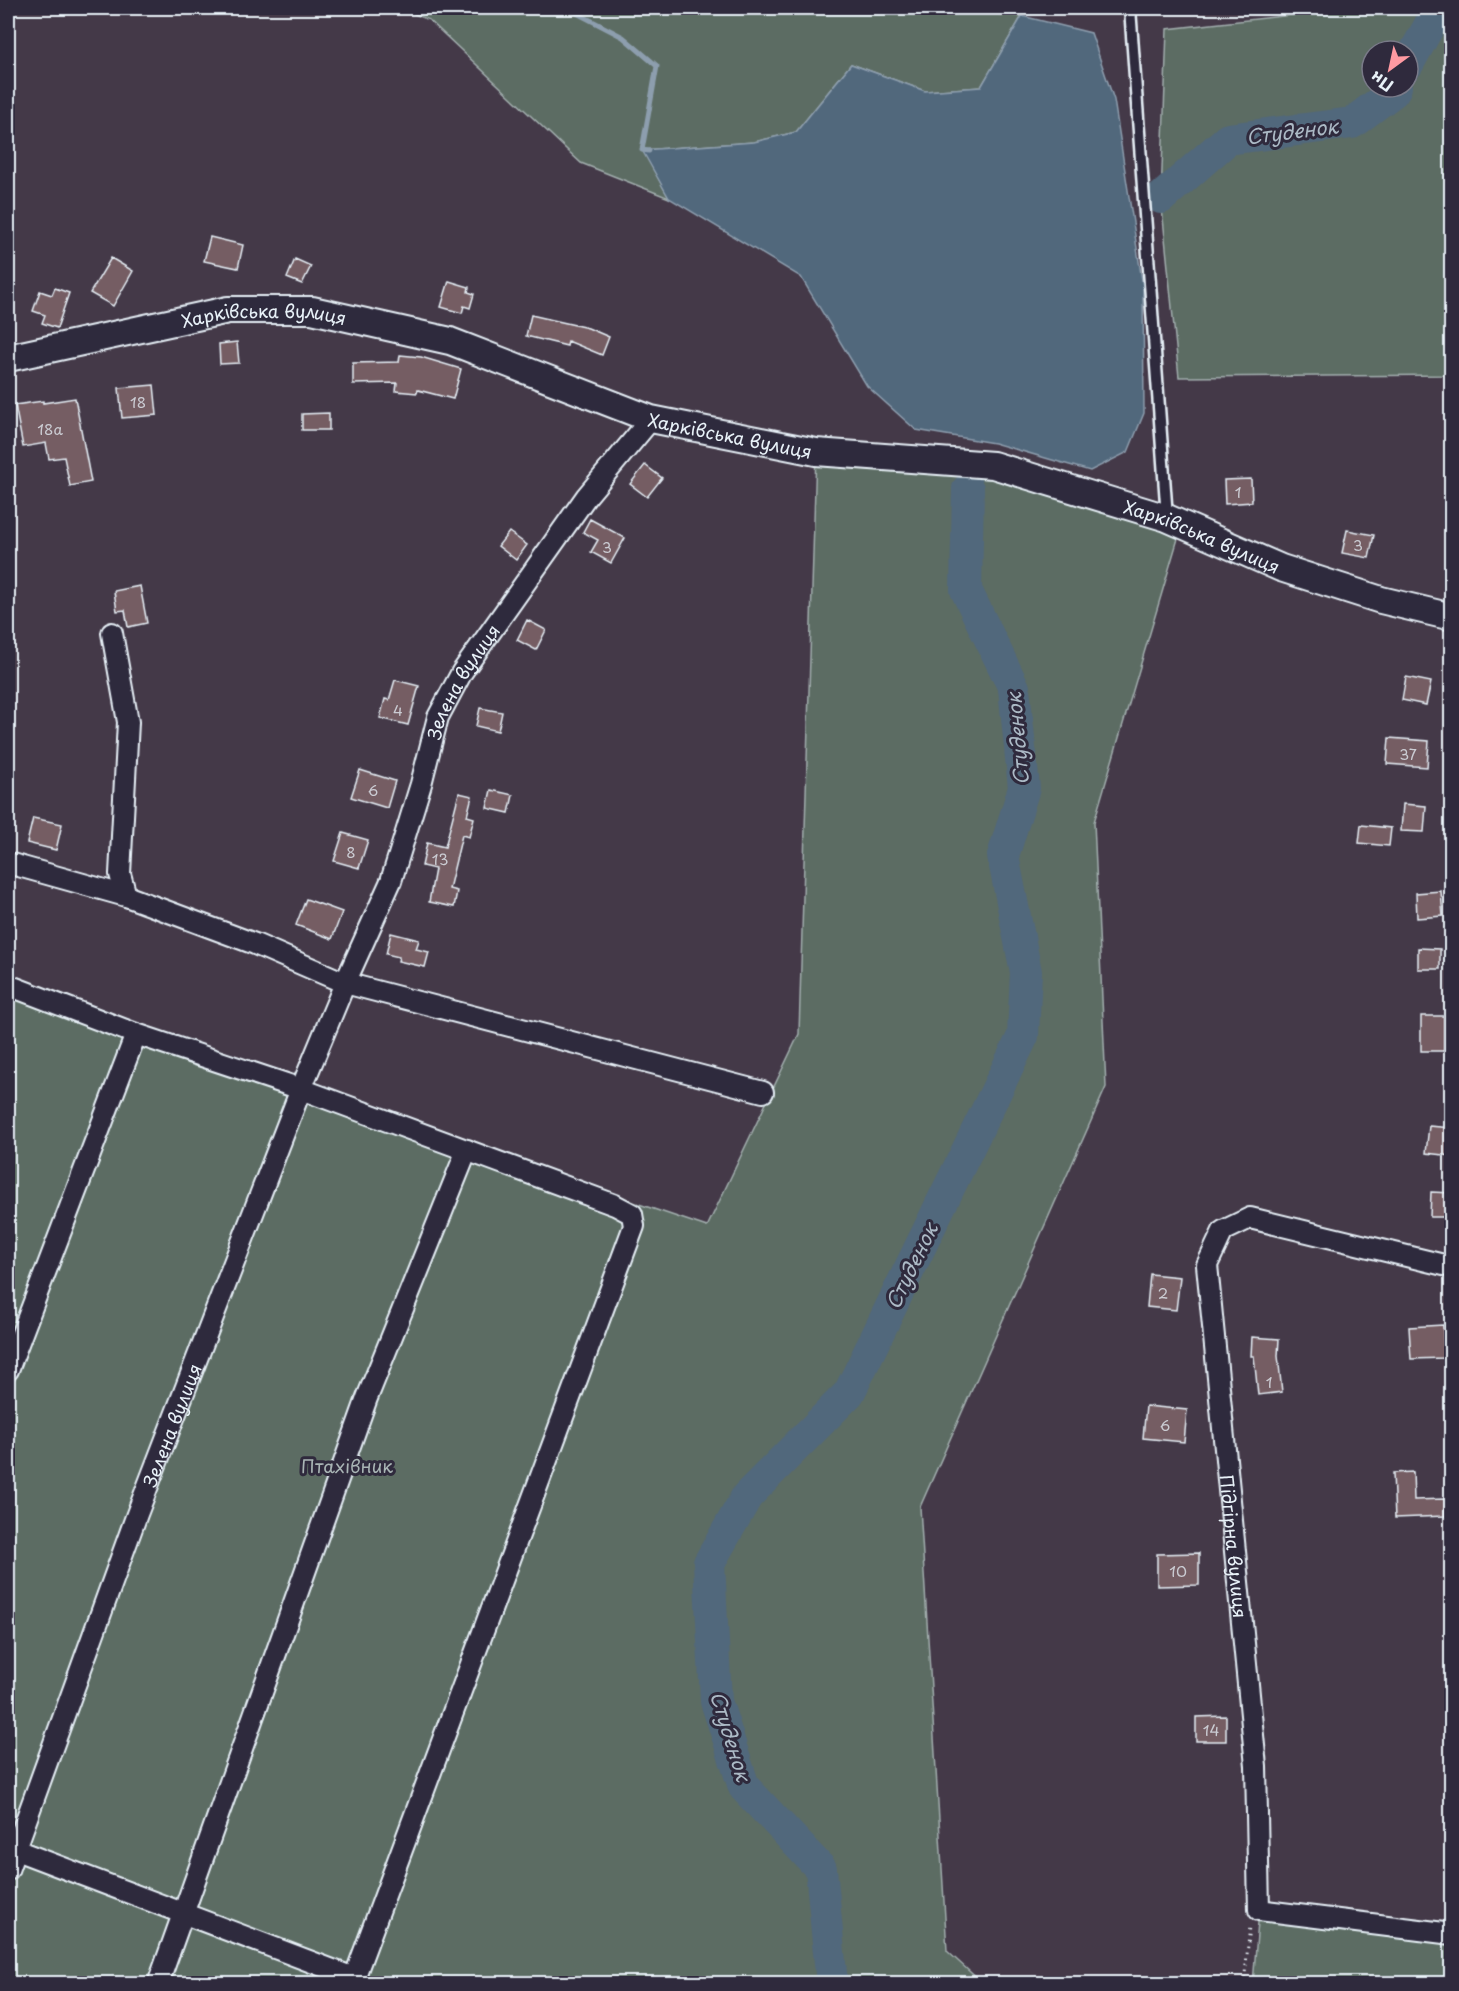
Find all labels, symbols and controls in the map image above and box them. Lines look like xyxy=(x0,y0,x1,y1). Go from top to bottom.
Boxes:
north arrow xyxy=(1360,39,1420,99)
text: Пн xyxy=(1365,66,1398,99)
water label: Студенок xyxy=(1244,110,1342,152)
street label: Харківська вулиця xyxy=(179,297,349,333)
house number: 18 xyxy=(130,390,146,413)
street label: Харківська вулиця xyxy=(646,405,815,464)
house number: 18а xyxy=(37,417,63,440)
house number: 1 xyxy=(1235,480,1241,503)
street label: Харківська вулиця xyxy=(1121,492,1285,580)
house number: 3 xyxy=(1353,533,1363,556)
house number: 3 xyxy=(602,535,612,558)
street label: Зелена вулиця xyxy=(419,618,506,742)
water label: Студенок xyxy=(998,690,1036,786)
house number: 4 xyxy=(393,698,403,721)
house number: 37 xyxy=(1399,742,1417,765)
house number: 6 xyxy=(368,778,378,801)
house number: 8 xyxy=(346,840,356,863)
house number: 13 xyxy=(432,847,448,870)
water label: Студенок xyxy=(877,1216,946,1314)
house number: 2 xyxy=(1158,1281,1168,1304)
street label: Зелена вулиця xyxy=(135,1360,207,1491)
house number: 1 xyxy=(1266,1370,1272,1393)
house number: 6 xyxy=(1160,1413,1170,1436)
park label: Птахівник xyxy=(301,1452,393,1479)
street label: Підгірна вулиця xyxy=(1214,1473,1255,1619)
house number: 10 xyxy=(1169,1559,1187,1582)
water label: Студенок xyxy=(703,1687,759,1787)
house number: 14 xyxy=(1203,1718,1219,1741)

